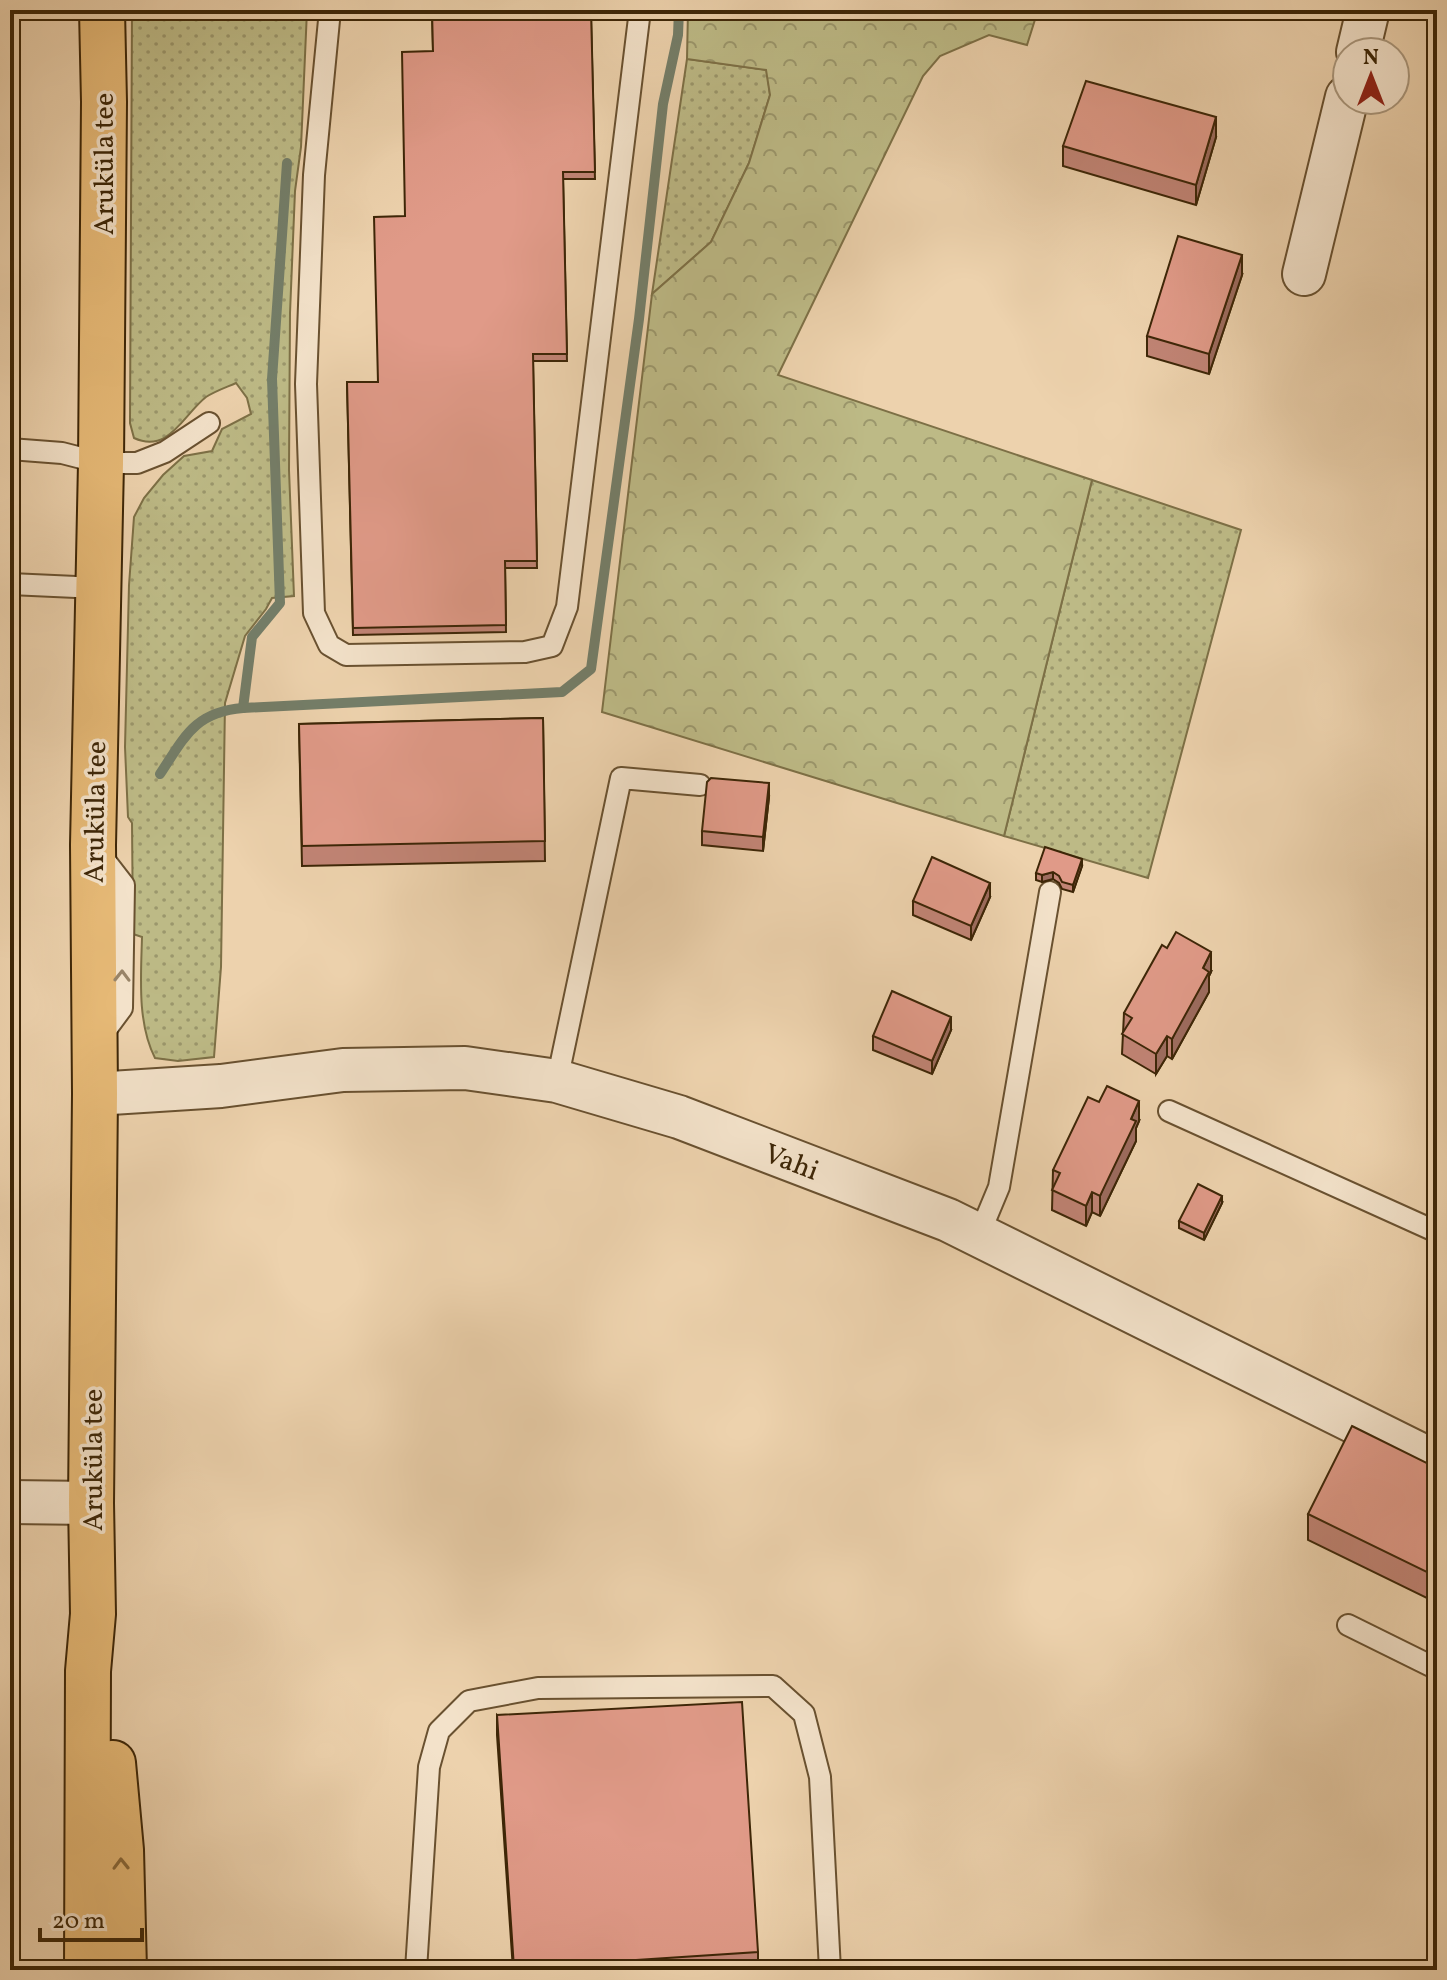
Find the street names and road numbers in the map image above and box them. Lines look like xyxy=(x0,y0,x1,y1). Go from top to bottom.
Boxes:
street label: Aruküla tee xyxy=(86,93,125,235)
street label: Aruküla tee xyxy=(76,741,117,884)
street label: Vahi xyxy=(758,1135,824,1192)
street label: Aruküla tee xyxy=(75,1389,114,1531)

